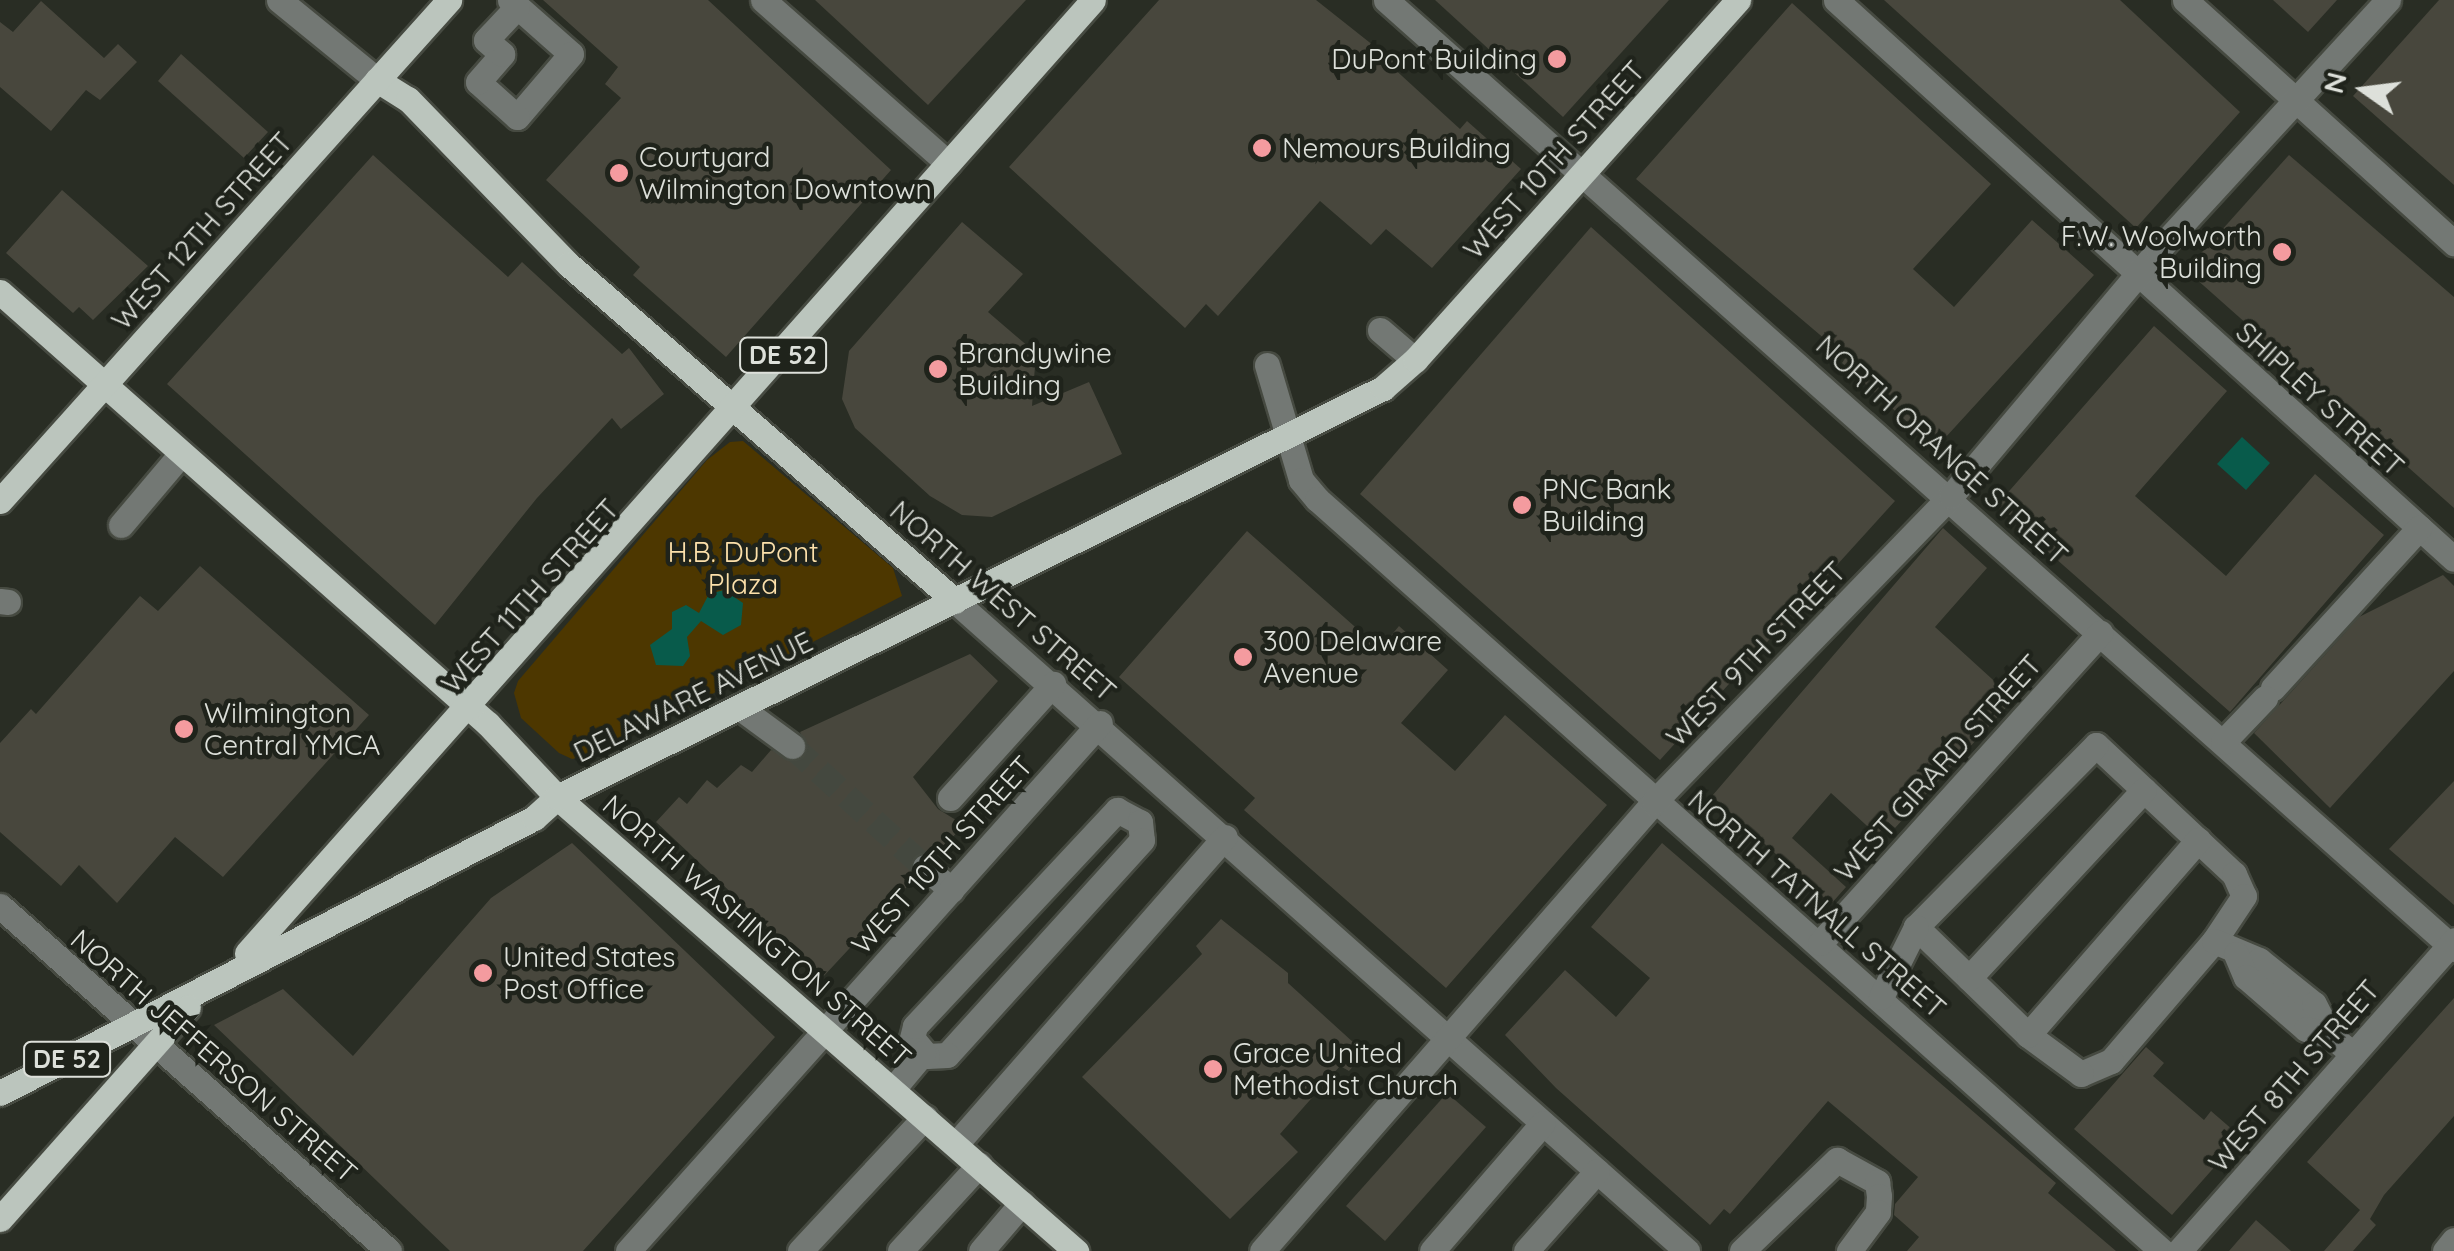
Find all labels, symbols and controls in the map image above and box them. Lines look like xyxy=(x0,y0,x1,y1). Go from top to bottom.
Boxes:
north arrow xyxy=(2314,40,2414,140)
place label: DuPont Building xyxy=(1331,42,1537,76)
marker: DuPont Building xyxy=(1546,48,1568,70)
street label: WEST 10TH STREET xyxy=(1456,54,1652,266)
text: N xyxy=(2315,68,2354,97)
street label: WEST 12TH STREET xyxy=(105,125,299,337)
place label: Nemours Building xyxy=(1282,131,1511,165)
marker: Nemours Building xyxy=(1251,137,1273,159)
place label: Courtyard Wilmington Downtown xyxy=(639,140,932,206)
marker: Courtyard Wilmington Downtown xyxy=(608,162,630,184)
place label: F.W. Woolworth Building xyxy=(2061,219,2262,285)
marker: F.W. Woolworth Building xyxy=(2271,241,2293,263)
street label: SHIPLEY STREET xyxy=(2229,315,2411,483)
street label: NORTH ORANGE STREET xyxy=(1809,328,2075,572)
road number: DE 52 xyxy=(738,335,828,375)
place label: Brandywine Building xyxy=(958,336,1112,402)
marker: Brandywine Building xyxy=(927,358,949,380)
place label: PNC Bank Building xyxy=(1542,472,1671,538)
street label: WEST 11TH STREET xyxy=(434,492,626,700)
street label: NORTH WEST STREET xyxy=(883,494,1123,708)
marker: PNC Bank Building xyxy=(1511,494,1533,516)
park label: H.B. DuPont Plaza xyxy=(667,535,819,601)
street label: WEST 9TH STREET xyxy=(1659,555,1853,753)
place label: 300 Delaware Avenue xyxy=(1263,624,1442,690)
street label: DELAWARE AVENUE xyxy=(568,625,818,769)
marker: 300 Delaware Avenue xyxy=(1232,646,1254,668)
street label: WEST GIRARD STREET xyxy=(1827,648,2049,888)
place label: Wilmington Central YMCA xyxy=(204,696,380,762)
marker: Wilmington Central YMCA xyxy=(173,718,195,740)
street label: WEST 10TH STREET xyxy=(844,749,1040,961)
street label: NORTH TATNALL STREET xyxy=(1681,783,1953,1025)
street label: NORTH WASHINGTON STREET xyxy=(596,788,918,1074)
street label: NORTH JEFFERSON STREET xyxy=(64,922,364,1190)
place label: United States Post Office xyxy=(503,940,675,1006)
marker: United States Post Office xyxy=(472,962,494,984)
street label: WEST 8TH STREET xyxy=(2202,973,2386,1179)
place label: Grace United Methodist Church xyxy=(1233,1036,1458,1102)
road number: DE 52 xyxy=(22,1039,112,1079)
marker: Grace United Methodist Church xyxy=(1202,1058,1224,1080)

